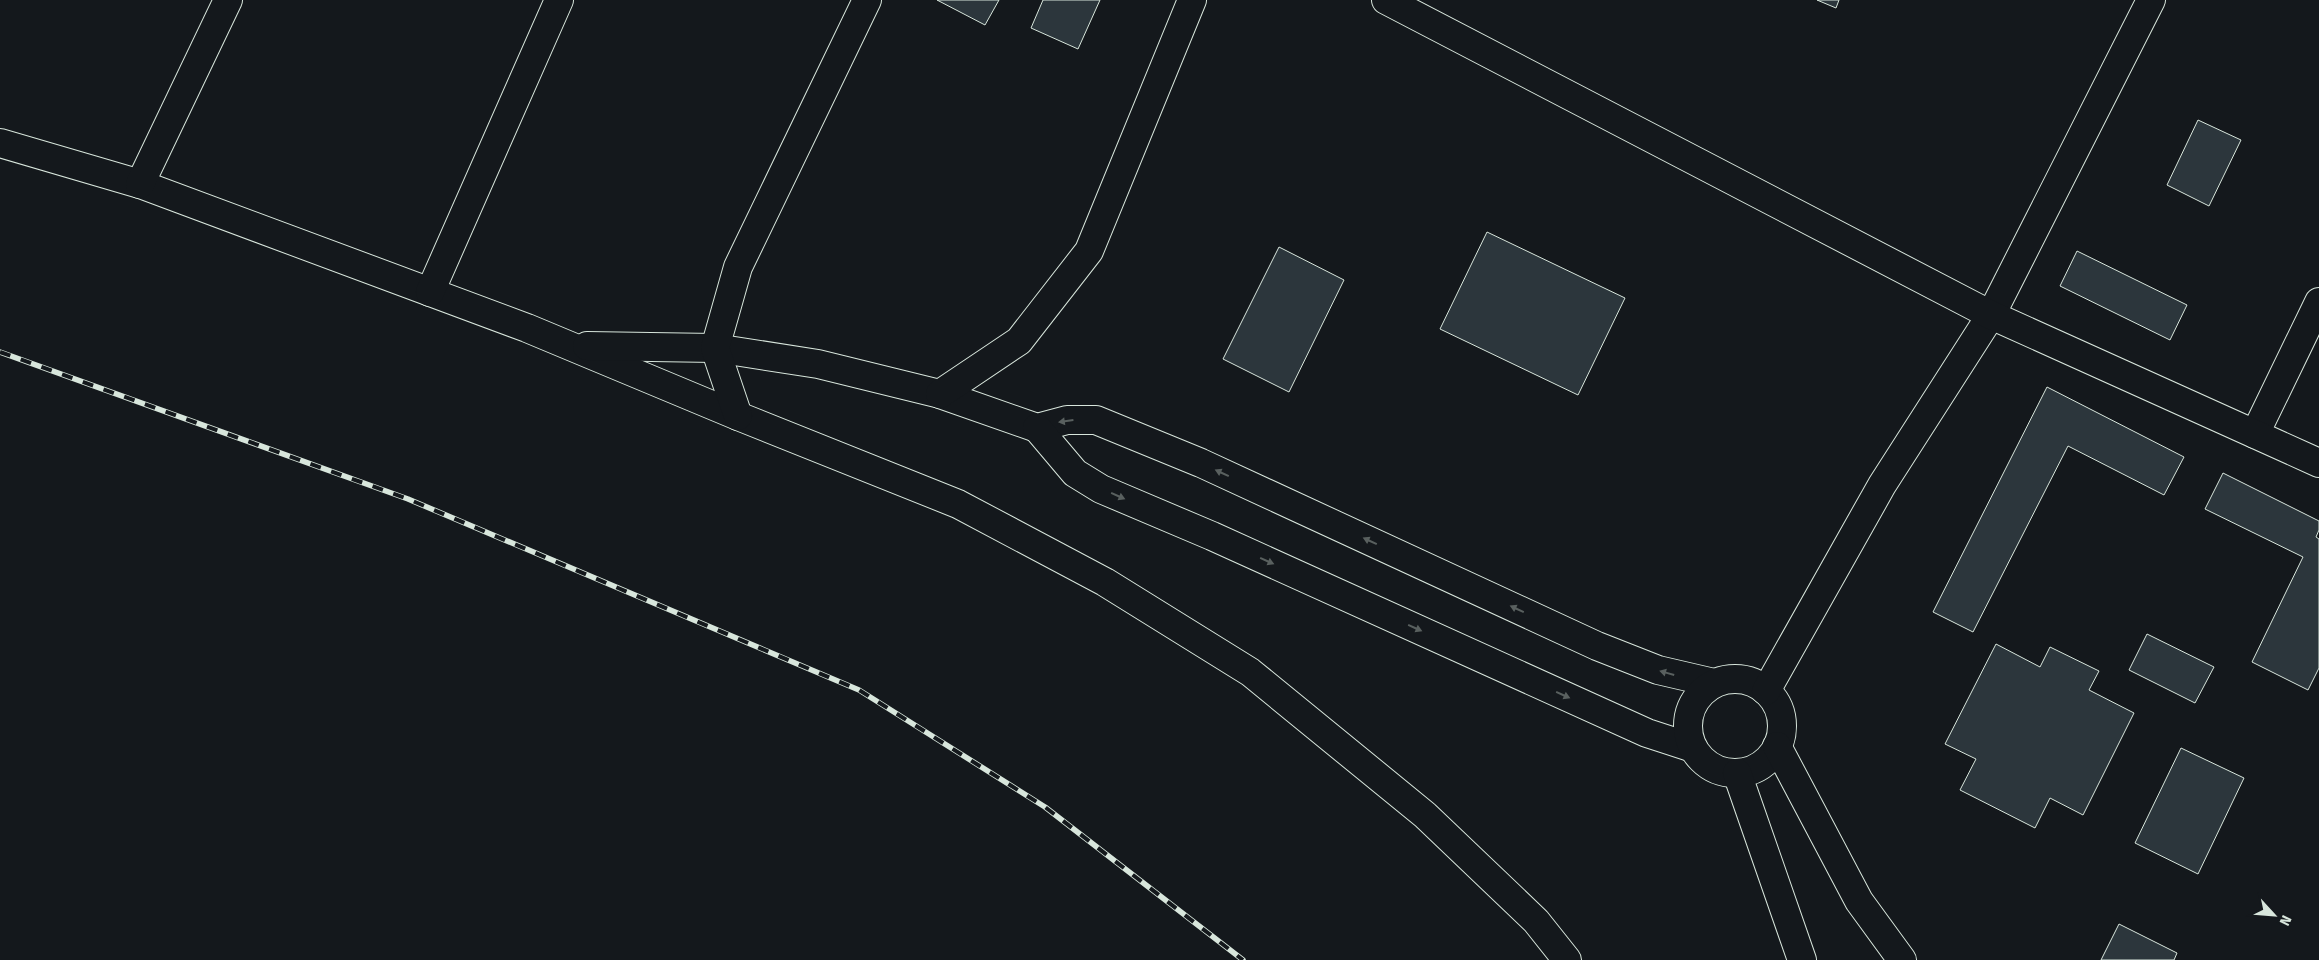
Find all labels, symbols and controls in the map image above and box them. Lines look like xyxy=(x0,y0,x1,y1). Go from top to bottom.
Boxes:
one-way arrow xyxy=(1058,417,1074,425)
one-way arrow xyxy=(1215,469,1229,477)
one-way arrow xyxy=(1111,493,1125,501)
one-way arrow xyxy=(1363,536,1377,544)
one-way arrow xyxy=(1260,558,1274,566)
one-way arrow xyxy=(1510,605,1525,613)
one-way arrow xyxy=(1408,625,1422,633)
one-way arrow xyxy=(1659,668,1674,676)
one-way arrow xyxy=(1556,691,1570,699)
north arrow xyxy=(2249,890,2299,940)
text: N xyxy=(2276,913,2295,928)

